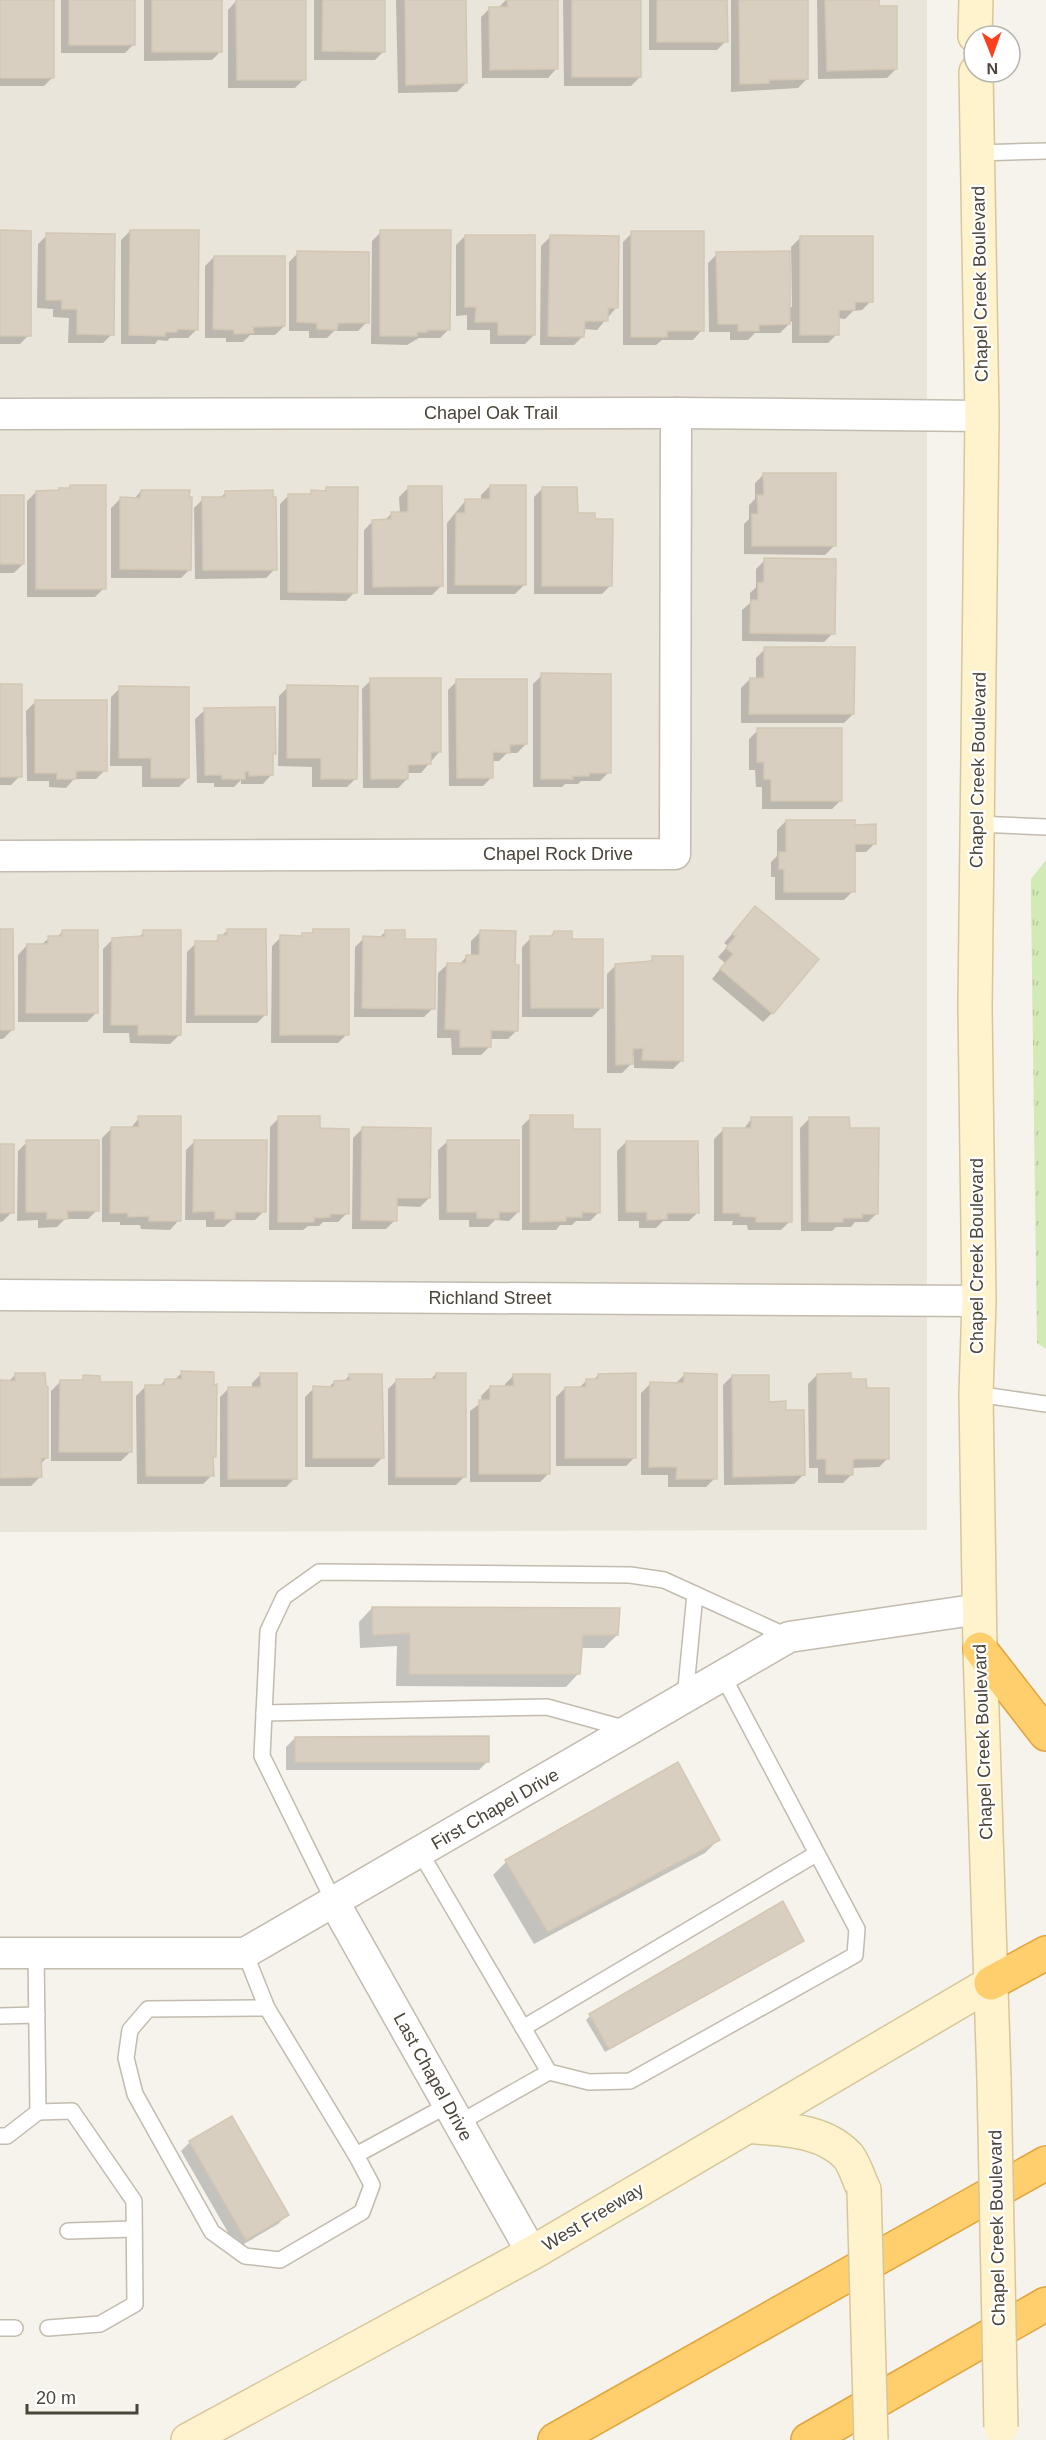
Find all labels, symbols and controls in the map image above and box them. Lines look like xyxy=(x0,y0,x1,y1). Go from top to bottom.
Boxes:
north arrow xyxy=(962,24,1022,84)
text: N xyxy=(986,60,998,77)
street label: Chapel Creek Boulevard xyxy=(968,186,992,382)
street label: Chapel Oak Trail xyxy=(424,403,558,423)
street label: Chapel Creek Boulevard xyxy=(966,672,990,868)
street label: Chapel Rock Drive xyxy=(483,844,633,864)
street label: Chapel Creek Boulevard xyxy=(967,1158,987,1354)
street label: Richland Street xyxy=(428,1288,552,1308)
street label: Chapel Creek Boulevard xyxy=(970,1644,996,1840)
street label: First Chapel Drive xyxy=(428,1764,562,1854)
street label: Last Chapel Drive xyxy=(390,2010,476,2144)
street label: Chapel Creek Boulevard xyxy=(985,2130,1009,2326)
street label: West Freeway xyxy=(539,2179,647,2255)
scale bar xyxy=(27,2377,136,2415)
text: 20 m xyxy=(36,2388,76,2408)

